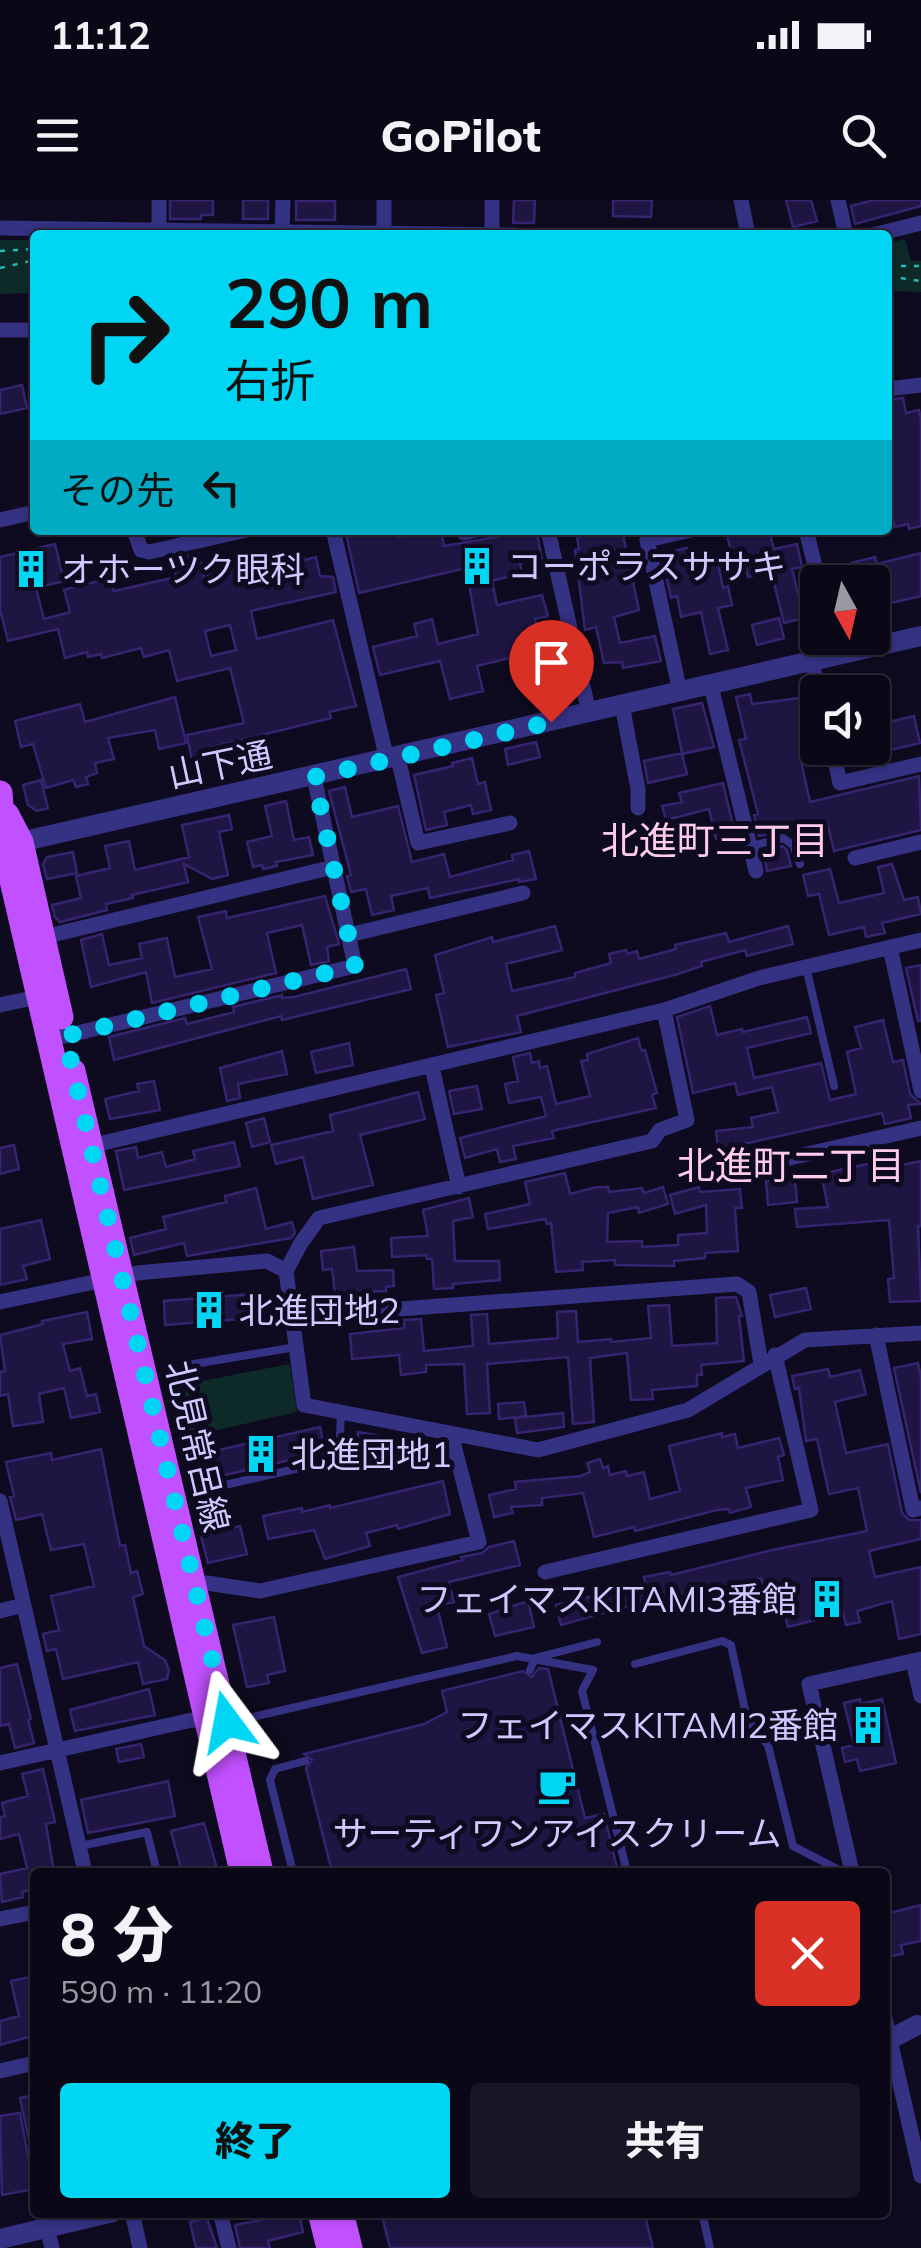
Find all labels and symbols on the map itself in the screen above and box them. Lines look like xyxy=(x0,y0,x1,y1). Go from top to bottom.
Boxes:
place label: コーポラスササキ xyxy=(507,544,786,588)
building icon: コーポラスササキ xyxy=(456,545,498,587)
place label: オホーツク眼科 xyxy=(61,547,305,591)
building icon: オホーツク眼科 xyxy=(10,548,52,590)
north arrow xyxy=(800,565,890,655)
pin xyxy=(509,620,594,723)
street label: 山下通 xyxy=(164,732,276,796)
district label: 北進町三丁目 xyxy=(601,816,829,864)
district label: 北進町二丁目 xyxy=(677,1141,905,1189)
place label: 北進団地2 xyxy=(239,1288,400,1332)
building icon: 北進団地2 xyxy=(188,1289,230,1331)
street label: 北見常呂線 xyxy=(157,1356,239,1536)
place label: 北進団地1 xyxy=(291,1432,452,1476)
building icon: 北進団地1 xyxy=(240,1433,282,1475)
place label: フェイマスKITAMI3番館 xyxy=(416,1577,797,1621)
building icon: フェイマスKITAMI3番館 xyxy=(806,1578,848,1620)
position arrow xyxy=(175,1670,279,1774)
place label: フェイマスKITAMI2番館 xyxy=(457,1703,838,1747)
building icon: フェイマスKITAMI2番館 xyxy=(847,1704,889,1746)
cafe icon: サーティワンアイスクリーム xyxy=(536,1765,578,1807)
place label: サーティワンアイスクリーム xyxy=(332,1811,782,1855)

